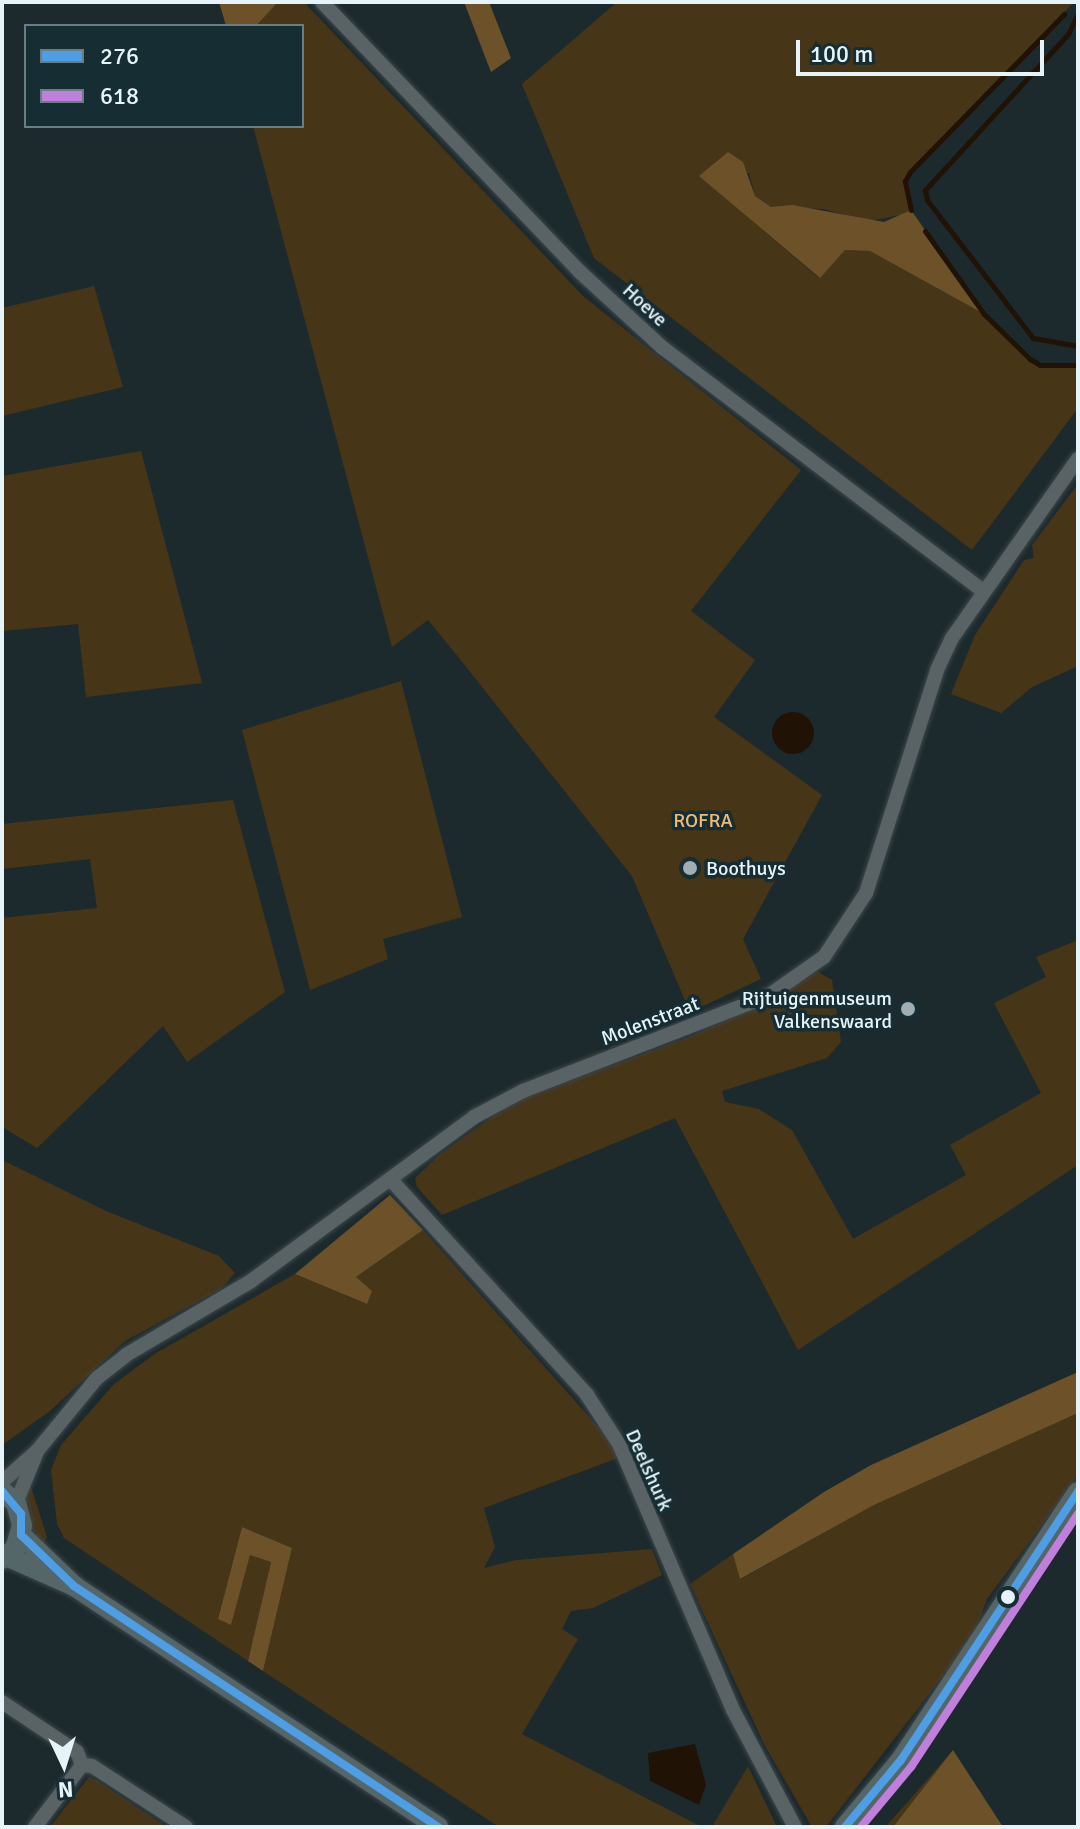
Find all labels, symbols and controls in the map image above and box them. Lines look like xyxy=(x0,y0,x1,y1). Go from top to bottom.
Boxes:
legend xyxy=(24,24,304,128)
scale bar xyxy=(800,24,1048,74)
text: 100 m xyxy=(810,39,873,69)
text: 276 xyxy=(100,41,139,71)
text: 618 xyxy=(100,81,139,111)
street label: Hoeve xyxy=(618,278,672,332)
park label: ROFRA xyxy=(673,808,733,832)
place label: Boothuys xyxy=(706,856,786,880)
marker: Boothuys xyxy=(681,859,699,877)
place label: Rijtuigenmuseum Valkenswaard xyxy=(742,986,892,1033)
street label: Molenstraat xyxy=(598,991,702,1051)
marker: Rijtuigenmuseum Valkenswaard xyxy=(899,1000,917,1018)
street label: Deelshurk xyxy=(620,1425,678,1515)
unlabelled marker xyxy=(1000,1589,1016,1605)
north arrow xyxy=(24,1725,104,1805)
text: N xyxy=(57,1775,74,1803)

